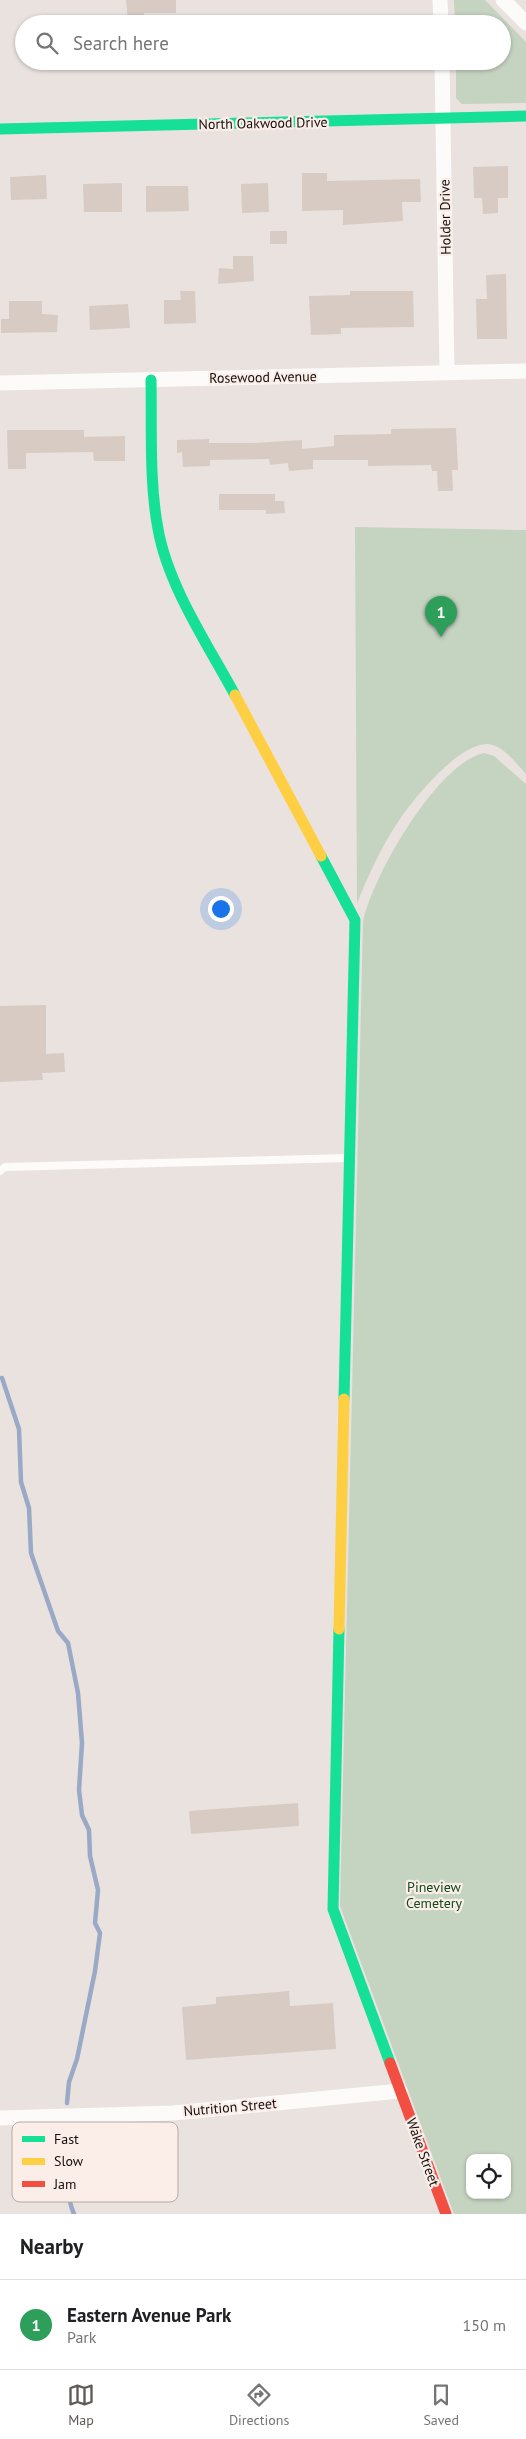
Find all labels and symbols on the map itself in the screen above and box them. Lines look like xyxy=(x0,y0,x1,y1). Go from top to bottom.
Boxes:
street label: North Oakwood Drive xyxy=(198,113,328,133)
street label: Holder Drive xyxy=(435,179,455,255)
street label: Rosewood Avenue xyxy=(209,367,317,387)
pin: 1 xyxy=(425,596,457,637)
your location xyxy=(208,896,234,922)
park label: Pineview Cemetery xyxy=(406,1878,463,1912)
street label: Nutrition Street xyxy=(183,2094,278,2120)
street label: Wake Street xyxy=(402,2116,444,2189)
legend xyxy=(12,2122,178,2202)
text: Fast xyxy=(54,2130,79,2148)
text: Slow xyxy=(54,2152,84,2170)
text: Jam xyxy=(53,2175,76,2193)

